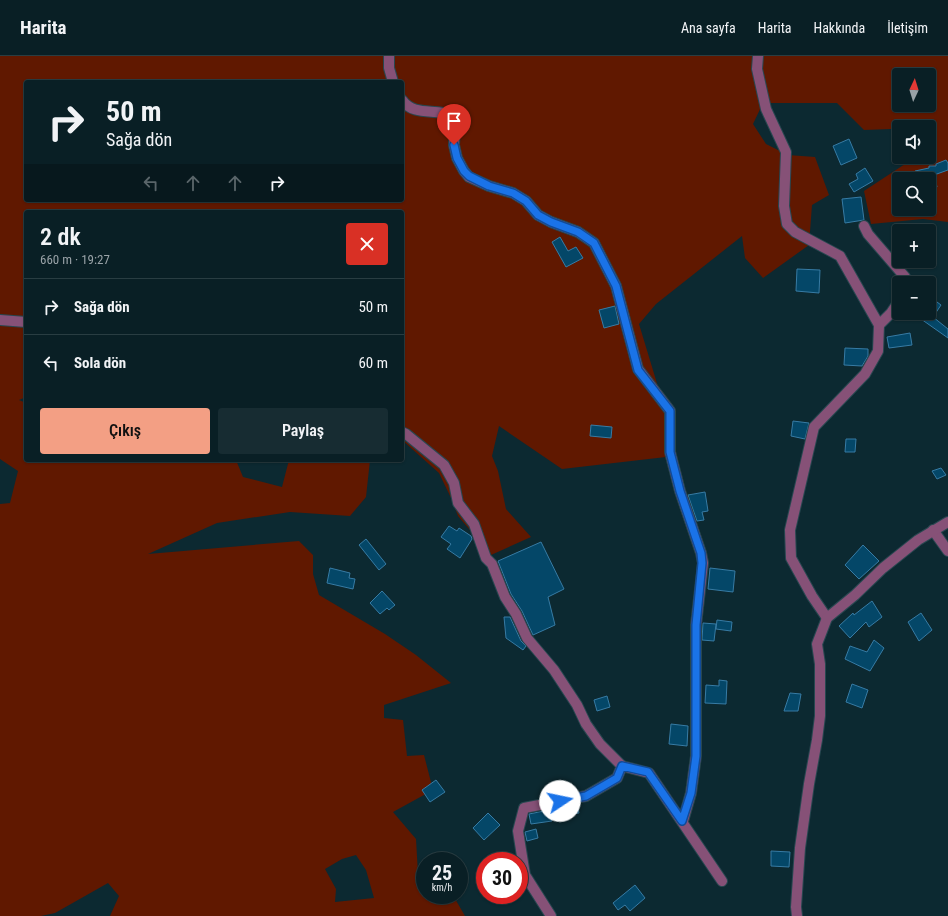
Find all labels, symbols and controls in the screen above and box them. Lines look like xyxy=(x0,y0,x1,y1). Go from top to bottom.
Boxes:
text: Harita xyxy=(20,16,66,39)
text: Ana sayfa xyxy=(681,20,736,36)
text: Harita xyxy=(758,20,791,36)
text: Hakkında xyxy=(813,20,865,36)
text: İletişim xyxy=(887,20,928,36)
north arrow xyxy=(892,68,936,112)
map controls xyxy=(892,68,936,320)
text: 50 m xyxy=(106,95,162,128)
icon: right xyxy=(40,96,92,148)
pin xyxy=(437,104,471,145)
icon: arrive xyxy=(443,110,465,132)
button: sound xyxy=(892,120,936,164)
text: Sağa dön xyxy=(106,129,172,150)
icon: left xyxy=(140,172,162,194)
icon: ahead xyxy=(182,172,204,194)
icon: ahead xyxy=(224,172,246,194)
icon: right xyxy=(266,172,288,194)
button: search xyxy=(892,172,936,216)
text: 2 dk xyxy=(40,223,81,251)
button: close xyxy=(346,223,388,265)
button: + xyxy=(892,224,936,268)
text: 660 m · 19:27 xyxy=(40,252,110,267)
button: − xyxy=(892,276,936,320)
icon: right xyxy=(40,296,62,318)
text: Sağa dön xyxy=(74,298,130,316)
text: 50 m xyxy=(358,298,388,316)
icon: left xyxy=(40,352,62,374)
text: Sola dön xyxy=(74,354,126,372)
text: 60 m xyxy=(358,354,388,372)
button: Çıkış xyxy=(40,408,210,454)
button: Paylaş xyxy=(218,408,388,454)
position arrow xyxy=(539,780,581,822)
speed limit sign: 30 xyxy=(476,852,528,904)
text: 25 xyxy=(432,861,452,885)
text: km/h xyxy=(432,882,452,893)

